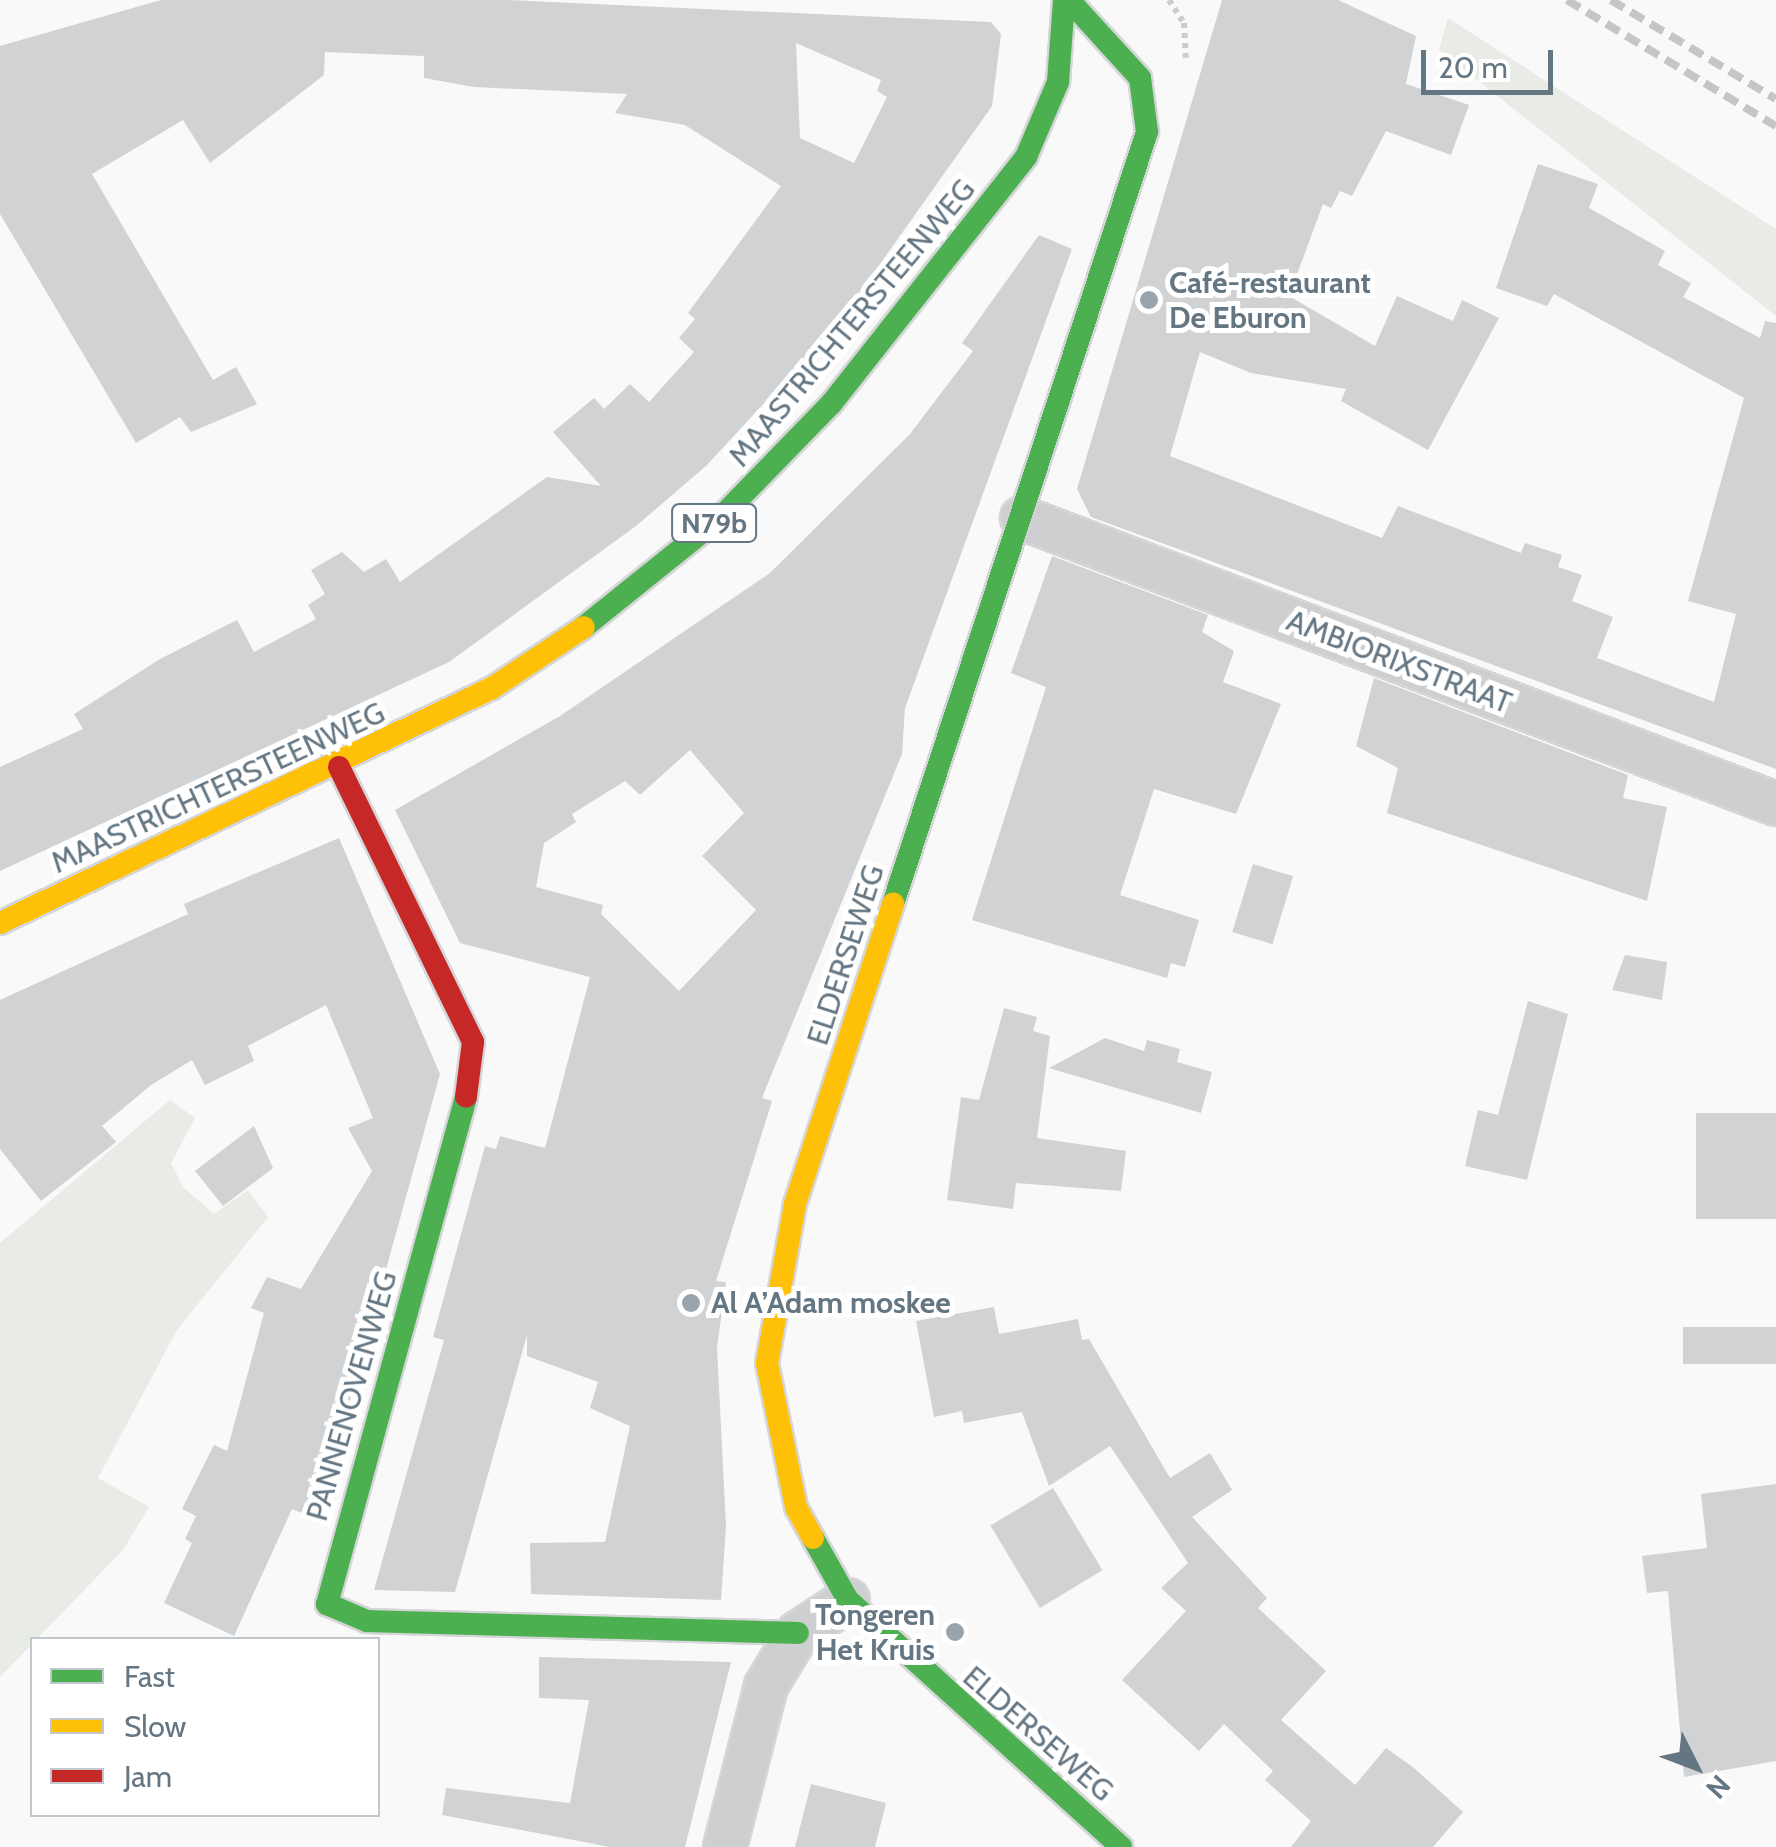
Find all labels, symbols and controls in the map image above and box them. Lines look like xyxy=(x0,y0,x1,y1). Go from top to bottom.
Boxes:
scale bar xyxy=(1426,30,1558,92)
text: 20 m xyxy=(1438,49,1508,86)
street label: MAASTRICHTERSTEENWEG xyxy=(721,172,983,474)
place label: Café-restaurant De Eburon xyxy=(1169,265,1371,336)
marker: Café-restaurant De Eburon xyxy=(1138,289,1160,311)
road number: N79b xyxy=(669,500,759,546)
street label: AMBIORIXSTRAAT xyxy=(1282,603,1516,721)
street label: MAASTRICHTERSTEENWEG xyxy=(46,695,390,881)
street label: ELDERSEWEG xyxy=(800,860,892,1050)
street label: PANNENOVENWEG xyxy=(299,1267,405,1525)
place label: Al A’Adam moskee xyxy=(711,1285,951,1321)
marker: Al A’Adam moskee xyxy=(680,1292,702,1314)
place label: Tongeren Het Kruis xyxy=(815,1597,935,1668)
marker: Tongeren Het Kruis xyxy=(944,1621,966,1643)
legend xyxy=(30,1637,380,1817)
text: Fast xyxy=(124,1658,175,1695)
street label: ELDERSEWEG xyxy=(956,1659,1120,1809)
text: Slow xyxy=(124,1708,186,1745)
north arrow xyxy=(1646,1717,1746,1817)
text: Jam xyxy=(124,1758,172,1795)
text: N xyxy=(1699,1768,1738,1806)

